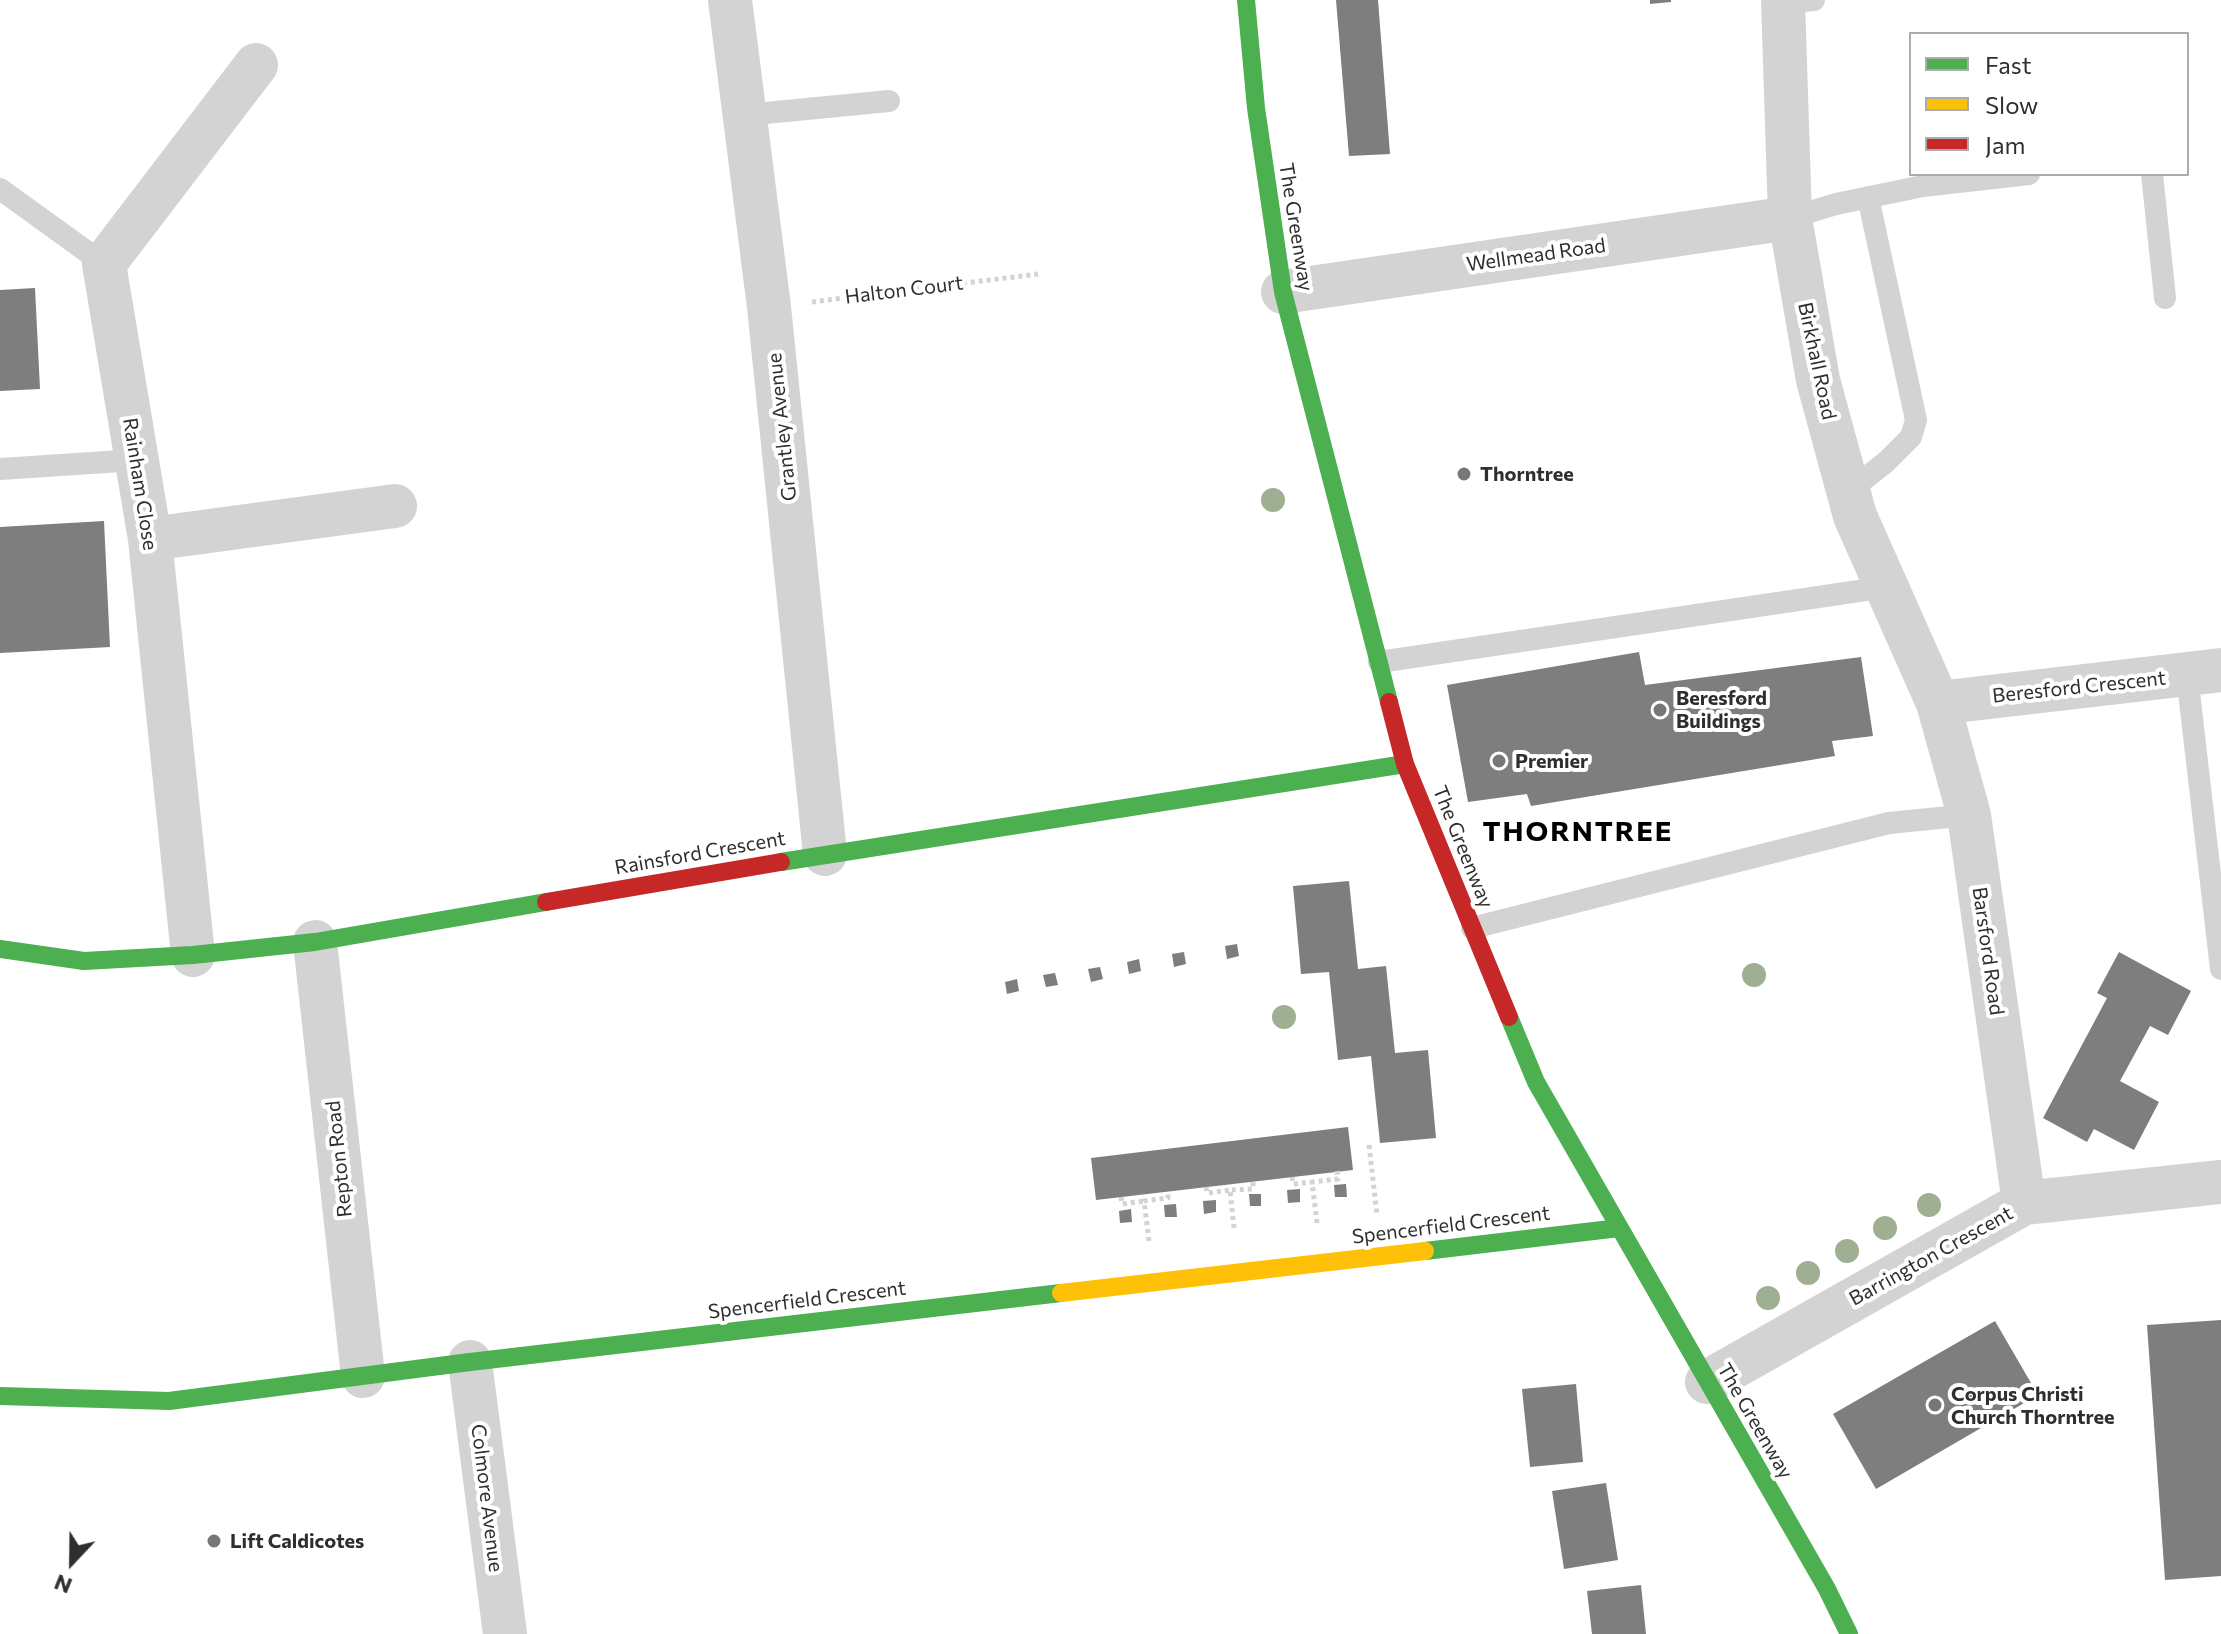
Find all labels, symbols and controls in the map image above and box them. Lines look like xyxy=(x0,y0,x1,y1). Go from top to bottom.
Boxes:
legend xyxy=(1909,32,2189,176)
text: Fast xyxy=(1985,50,2032,79)
text: Slow xyxy=(1985,90,2038,119)
text: Jam xyxy=(1985,130,2025,159)
street label: The Greenway xyxy=(1274,161,1318,293)
street label: Wellmead Road xyxy=(1465,233,1607,277)
street label: Halton Court xyxy=(844,271,964,309)
street label: Birkhall Road xyxy=(1793,300,1841,422)
street label: Grantley Avenue xyxy=(762,352,802,502)
street label: Rainham Close xyxy=(118,416,162,552)
place label: Thorntree xyxy=(1480,462,1574,486)
marker: Thorntree xyxy=(1455,465,1473,483)
street label: Beresford Crescent xyxy=(1991,666,2167,708)
place label: Beresford Buildings xyxy=(1676,686,1767,733)
marker: Beresford Buildings xyxy=(1651,701,1669,719)
place label: Premier xyxy=(1515,749,1588,773)
marker: Premier xyxy=(1490,752,1508,770)
street label: The Greenway xyxy=(1428,782,1498,912)
district label: THORNTREE xyxy=(1482,815,1674,849)
street label: Rainsford Crescent xyxy=(613,826,787,880)
street label: Barsford Road xyxy=(1967,885,2009,1017)
street label: Repton Road xyxy=(321,1100,357,1218)
street label: Spencerfield Crescent xyxy=(1351,1201,1551,1249)
street label: Barrington Crescent xyxy=(1845,1201,2017,1311)
street label: Spencerfield Crescent xyxy=(707,1276,907,1324)
street label: The Greenway xyxy=(1712,1359,1798,1483)
place label: Corpus Christi Church Thorntree xyxy=(1951,1382,2114,1429)
marker: Corpus Christi Church Thorntree xyxy=(1926,1396,1944,1414)
street label: Colmore Avenue xyxy=(466,1423,508,1573)
north arrow xyxy=(32,1522,112,1602)
place label: Lift Caldicotes xyxy=(230,1529,364,1553)
marker: Lift Caldicotes xyxy=(205,1532,223,1550)
text: N xyxy=(50,1569,76,1600)

